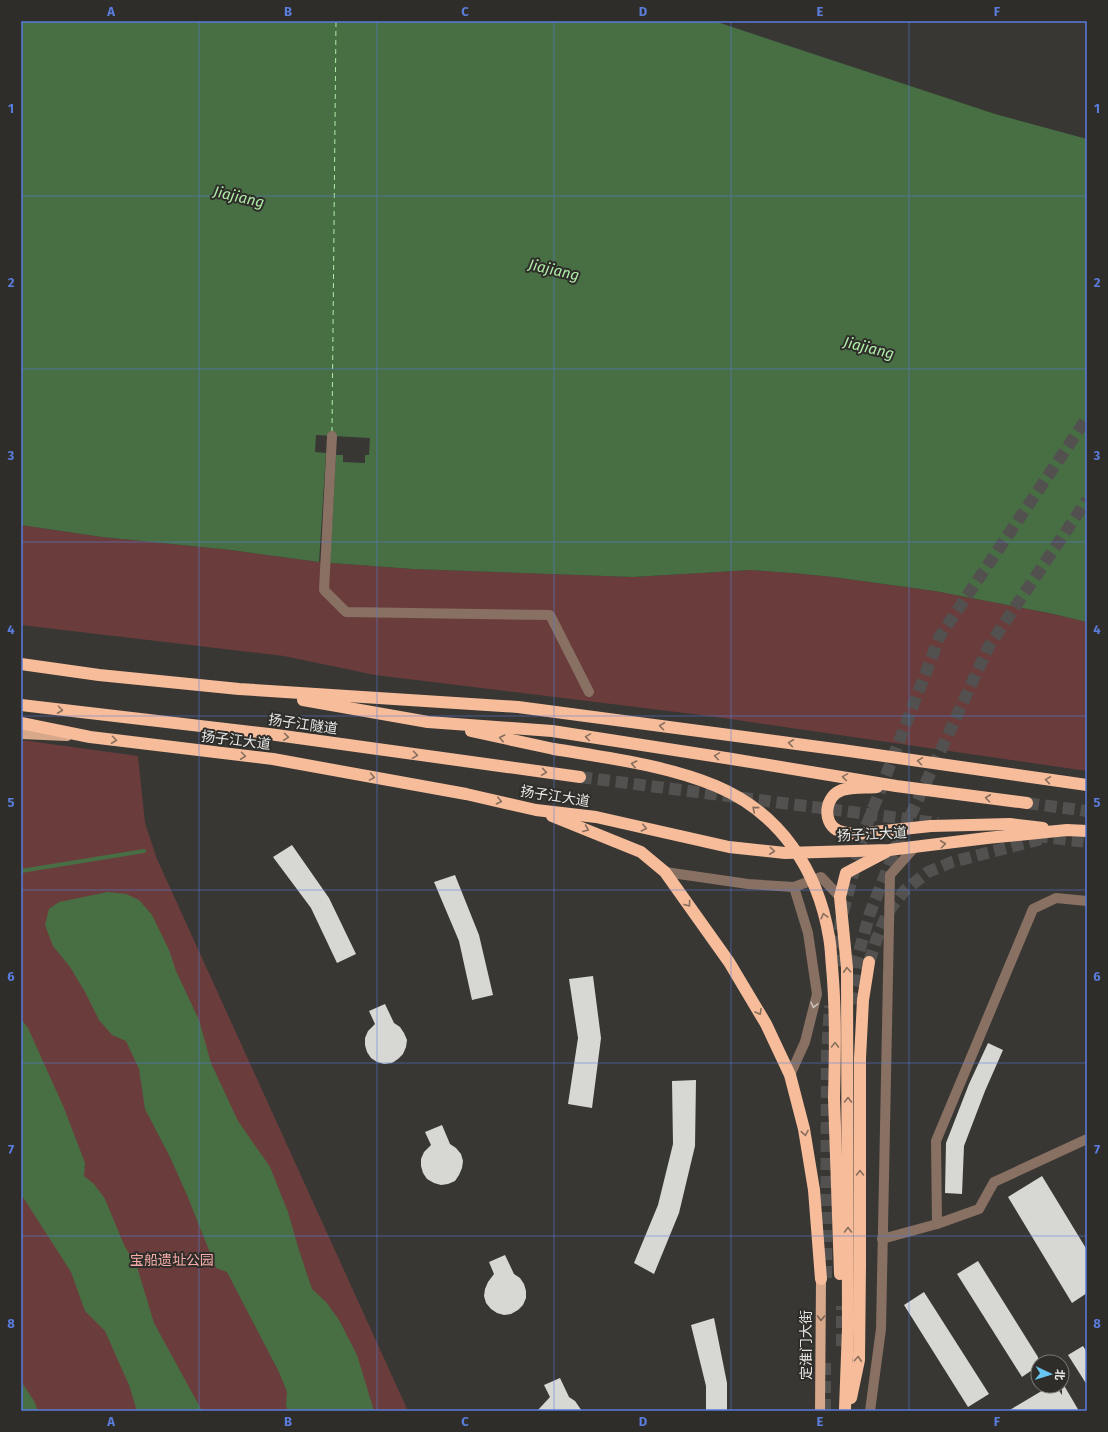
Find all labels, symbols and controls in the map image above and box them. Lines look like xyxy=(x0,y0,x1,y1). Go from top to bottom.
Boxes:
text: A xyxy=(106,4,115,19)
text: B xyxy=(284,4,292,19)
text: C xyxy=(461,4,469,19)
text: D xyxy=(639,4,648,19)
text: E xyxy=(817,4,824,19)
text: F xyxy=(994,4,1001,19)
text: 1 xyxy=(8,101,14,116)
text: 1 xyxy=(1094,101,1100,116)
water label: Jiajiang xyxy=(211,182,266,212)
water label: Jiajiang xyxy=(526,255,581,285)
text: 2 xyxy=(8,275,15,290)
text: 2 xyxy=(1094,275,1101,290)
water label: Jiajiang xyxy=(841,333,896,363)
text: 3 xyxy=(7,448,15,463)
text: 3 xyxy=(1093,448,1101,463)
text: 4 xyxy=(7,622,15,637)
text: 4 xyxy=(1093,622,1101,637)
one-way arrow xyxy=(57,705,63,714)
street label: 扬子江隧道 xyxy=(267,711,339,738)
one-way arrow xyxy=(659,722,665,731)
street label: 扬子江大道 xyxy=(200,728,272,753)
one-way arrow xyxy=(283,732,289,741)
one-way arrow xyxy=(585,733,592,742)
one-way arrow xyxy=(499,734,505,742)
one-way arrow xyxy=(111,735,117,744)
one-way arrow xyxy=(788,739,794,748)
one-way arrow xyxy=(412,750,418,759)
one-way arrow xyxy=(240,751,246,760)
one-way arrow xyxy=(714,752,720,761)
one-way arrow xyxy=(917,757,923,766)
one-way arrow xyxy=(631,760,638,768)
one-way arrow xyxy=(541,767,547,776)
one-way arrow xyxy=(369,772,375,781)
one-way arrow xyxy=(842,773,848,782)
one-way arrow xyxy=(1045,776,1051,785)
street label: 扬子江大道 xyxy=(519,783,591,810)
one-way arrow xyxy=(985,794,991,803)
text: 5 xyxy=(8,795,15,810)
text: 5 xyxy=(1094,795,1101,810)
one-way arrow xyxy=(496,797,502,805)
one-way arrow xyxy=(753,806,760,813)
one-way arrow xyxy=(641,823,647,831)
street label: 扬子江大道 xyxy=(837,824,907,845)
one-way arrow xyxy=(582,825,589,833)
one-way arrow xyxy=(940,840,946,849)
one-way arrow xyxy=(768,847,775,856)
one-way arrow xyxy=(683,900,691,907)
one-way arrow xyxy=(820,912,828,919)
one-way arrow xyxy=(843,967,851,973)
text: 6 xyxy=(7,969,15,984)
text: 6 xyxy=(1093,969,1101,984)
one-way arrow xyxy=(810,1001,819,1008)
one-way arrow xyxy=(754,1008,762,1015)
one-way arrow xyxy=(831,1042,839,1048)
one-way arrow xyxy=(844,1097,852,1103)
one-way arrow xyxy=(800,1130,808,1136)
text: 7 xyxy=(8,1142,14,1157)
text: 7 xyxy=(1094,1142,1100,1157)
one-way arrow xyxy=(856,1170,864,1176)
one-way arrow xyxy=(844,1227,852,1233)
park label: 宝船遗址公园 xyxy=(130,1252,214,1269)
street label: 定淮门大街 xyxy=(798,1310,815,1380)
one-way arrow xyxy=(817,1315,825,1321)
text: 8 xyxy=(7,1316,15,1331)
text: 8 xyxy=(1093,1316,1101,1331)
north arrow xyxy=(1030,1354,1070,1394)
one-way arrow xyxy=(854,1356,863,1362)
text: 北 xyxy=(1053,1369,1066,1381)
text: A xyxy=(106,1414,115,1429)
text: B xyxy=(284,1414,292,1429)
text: C xyxy=(461,1414,469,1429)
text: D xyxy=(639,1414,648,1429)
text: E xyxy=(817,1414,824,1429)
text: F xyxy=(994,1414,1001,1429)

